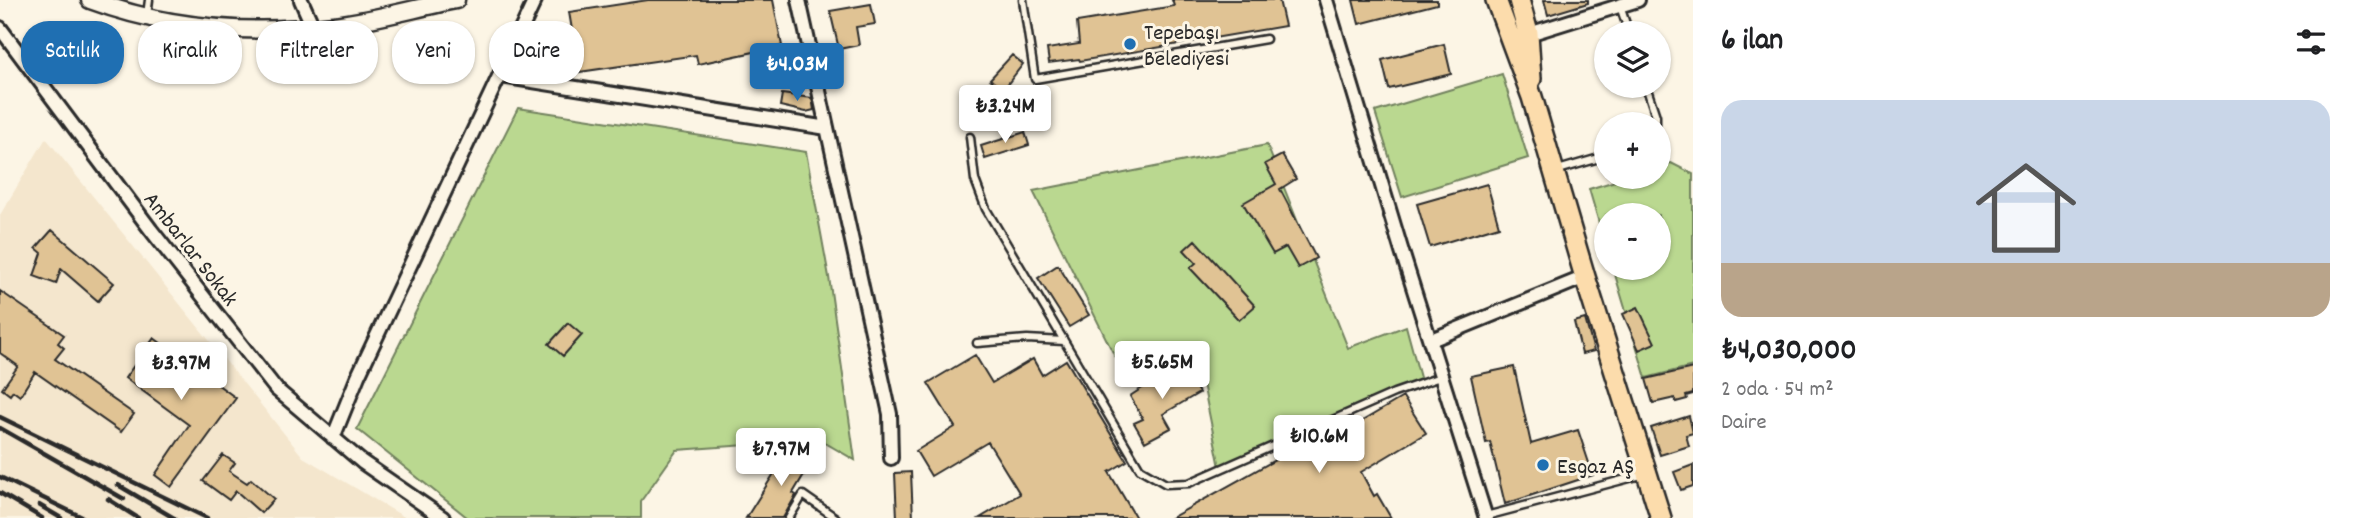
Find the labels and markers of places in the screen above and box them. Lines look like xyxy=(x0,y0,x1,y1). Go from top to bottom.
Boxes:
place label: Tepebaşı Belediyesi xyxy=(1144,18,1229,77)
marker: Tepebaşı Belediyesi xyxy=(1122,36,1138,52)
pin: ₺4.03M xyxy=(740,43,854,103)
pin: ₺3.24M xyxy=(948,86,1062,145)
pin: ₺3.97M xyxy=(124,342,238,402)
pin: ₺5.65M xyxy=(1105,342,1219,401)
pin: ₺10.6M xyxy=(1262,416,1376,475)
pin: ₺7.97M xyxy=(724,428,838,488)
place label: Esgaz AŞ xyxy=(1557,452,1634,485)
marker: Esgaz AŞ xyxy=(1535,457,1551,473)

